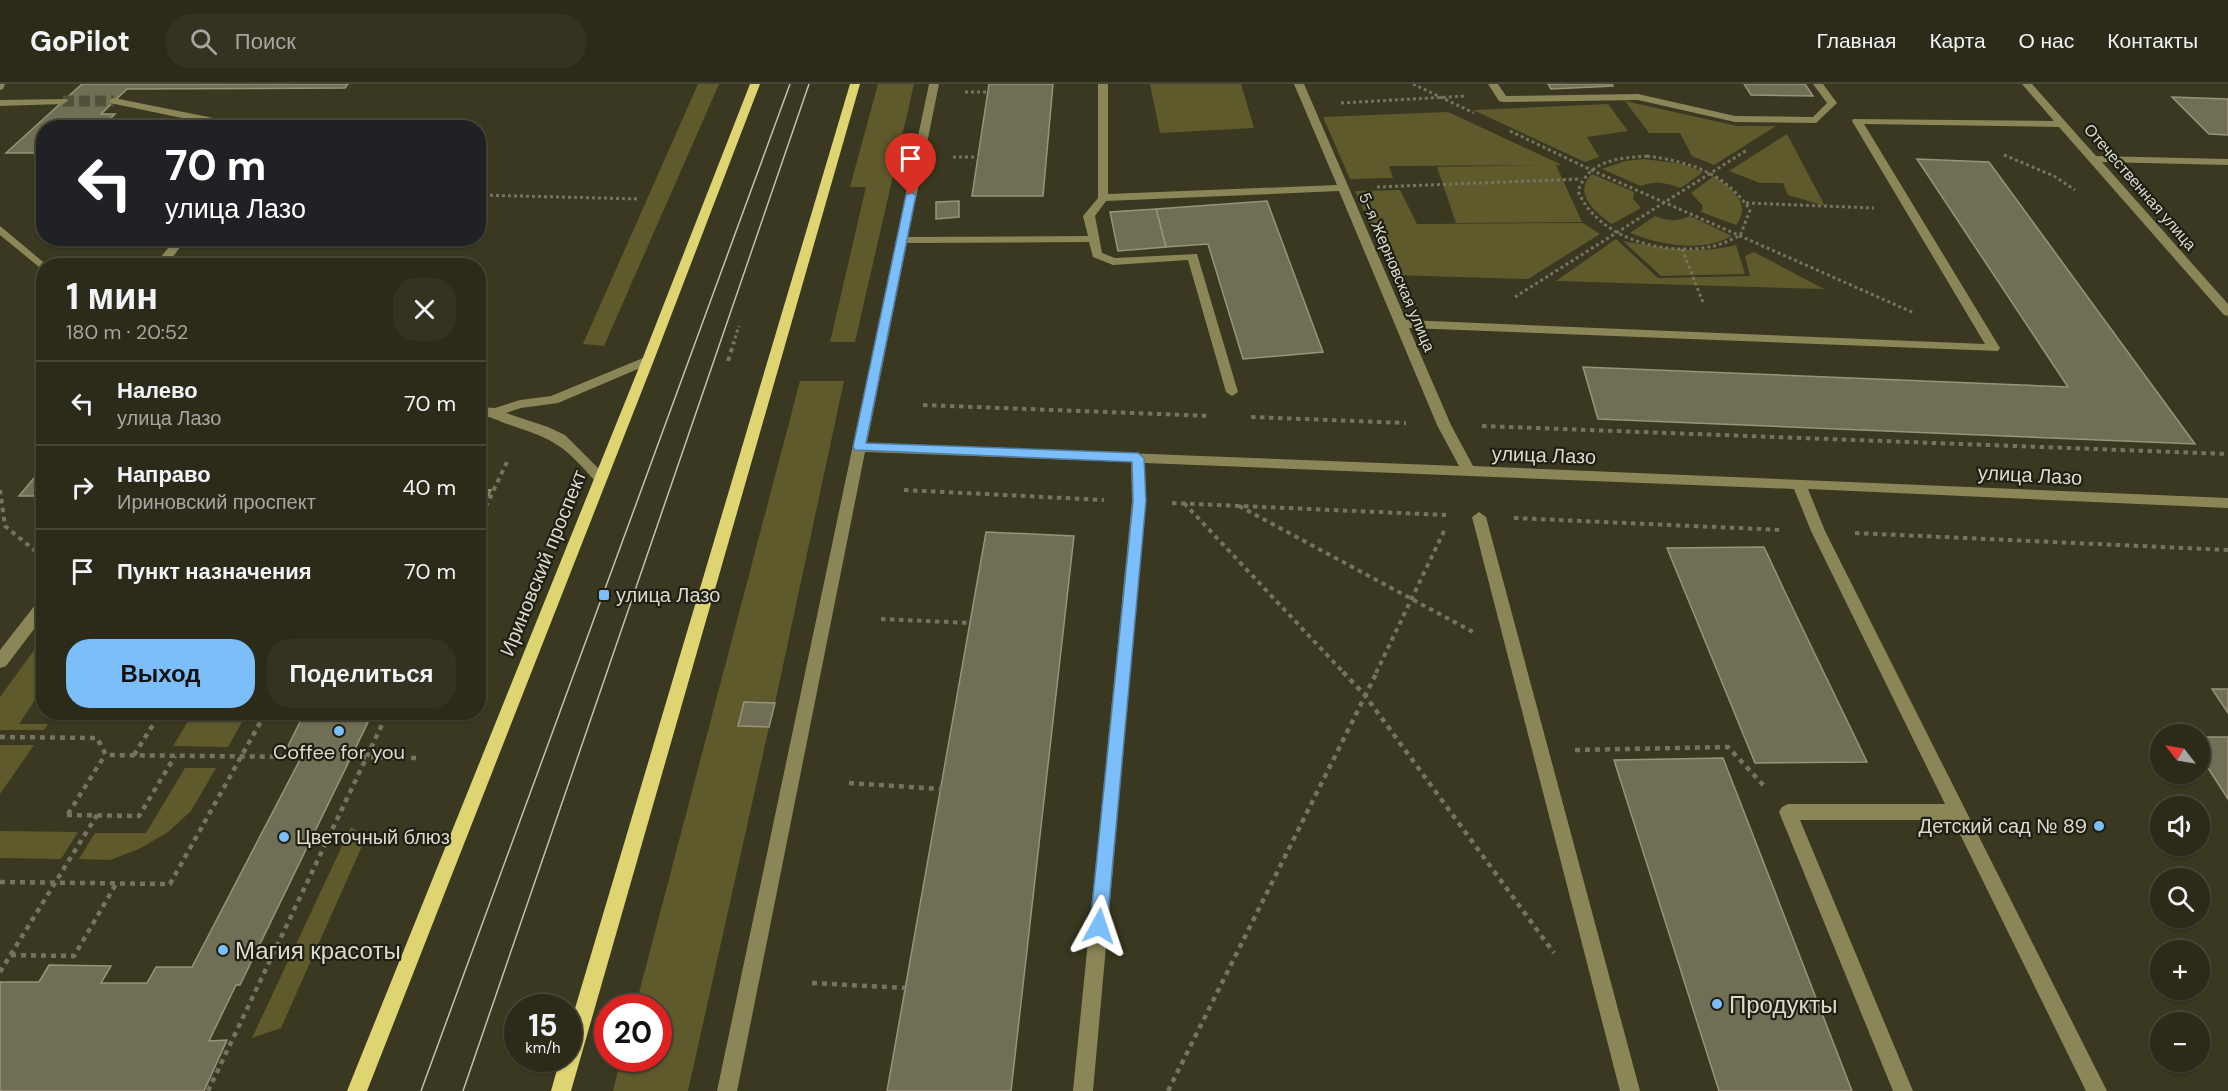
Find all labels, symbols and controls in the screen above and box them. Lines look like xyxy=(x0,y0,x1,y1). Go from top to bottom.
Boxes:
search box xyxy=(166,14,586,68)
text: GoPilot xyxy=(30,23,130,60)
icon: search xyxy=(187,25,220,58)
text: Поиск xyxy=(235,27,296,56)
text: Главная xyxy=(1816,27,1896,55)
text: Карта xyxy=(1929,27,1986,55)
text: О нас xyxy=(2019,27,2074,55)
text: Контакты xyxy=(2107,27,2198,55)
street label: Отечественная улица xyxy=(2079,119,2201,255)
pin xyxy=(885,133,936,195)
text: 70 m xyxy=(165,138,266,193)
icon: arrive xyxy=(894,142,927,175)
icon: left xyxy=(66,144,144,222)
street label: 5-я Жерновская улица xyxy=(1354,189,1440,355)
text: улица Лазо xyxy=(165,191,306,226)
text: 1 мин xyxy=(66,273,158,320)
button: close xyxy=(393,278,456,341)
text: 180 m · 20:52 xyxy=(66,319,188,345)
text: Налево xyxy=(117,376,198,405)
icon: left xyxy=(66,387,99,420)
text: 70 m xyxy=(404,389,456,418)
text: улица Лазо xyxy=(117,405,221,431)
street label: улица Лазо xyxy=(1491,440,1597,470)
street label: улица Лазо xyxy=(1977,459,2083,491)
text: Направо xyxy=(117,460,211,489)
street label: Ириновский проспект xyxy=(494,466,592,660)
icon: right xyxy=(66,471,99,504)
text: 40 m xyxy=(402,473,456,502)
text: Ириновский проспект xyxy=(117,489,316,515)
icon: arrive xyxy=(66,555,99,588)
text: Пункт назначения xyxy=(117,557,312,586)
text: 70 m xyxy=(404,557,456,586)
place label: улица Лазо xyxy=(616,582,720,608)
marker: улица Лазо xyxy=(597,588,611,602)
button: Выход xyxy=(66,639,255,708)
button: Поделиться xyxy=(267,639,456,708)
marker: Coffee for you xyxy=(332,724,346,738)
north arrow xyxy=(2150,724,2210,784)
map controls xyxy=(2150,724,2210,1072)
place label: Coffee for you xyxy=(273,739,405,765)
button: sound xyxy=(2150,796,2210,856)
place label: Детский сад № 89 xyxy=(1919,813,2087,839)
marker: Детский сад № 89 xyxy=(2092,819,2106,833)
place label: Цветочный блюз xyxy=(296,824,450,850)
marker: Цветочный блюз xyxy=(277,830,291,844)
button: search xyxy=(2150,868,2210,928)
position arrow xyxy=(1067,894,1131,958)
place label: Магия красоты xyxy=(235,935,401,966)
button: + xyxy=(2150,940,2210,1000)
marker: Магия красоты xyxy=(216,943,230,957)
place label: Продукты xyxy=(1729,989,1837,1020)
speed limit sign: 20 xyxy=(594,994,672,1072)
marker: Продукты xyxy=(1710,997,1724,1011)
text: 15 xyxy=(528,1006,558,1045)
button: − xyxy=(2150,1012,2210,1072)
text: km/h xyxy=(525,1038,561,1058)

